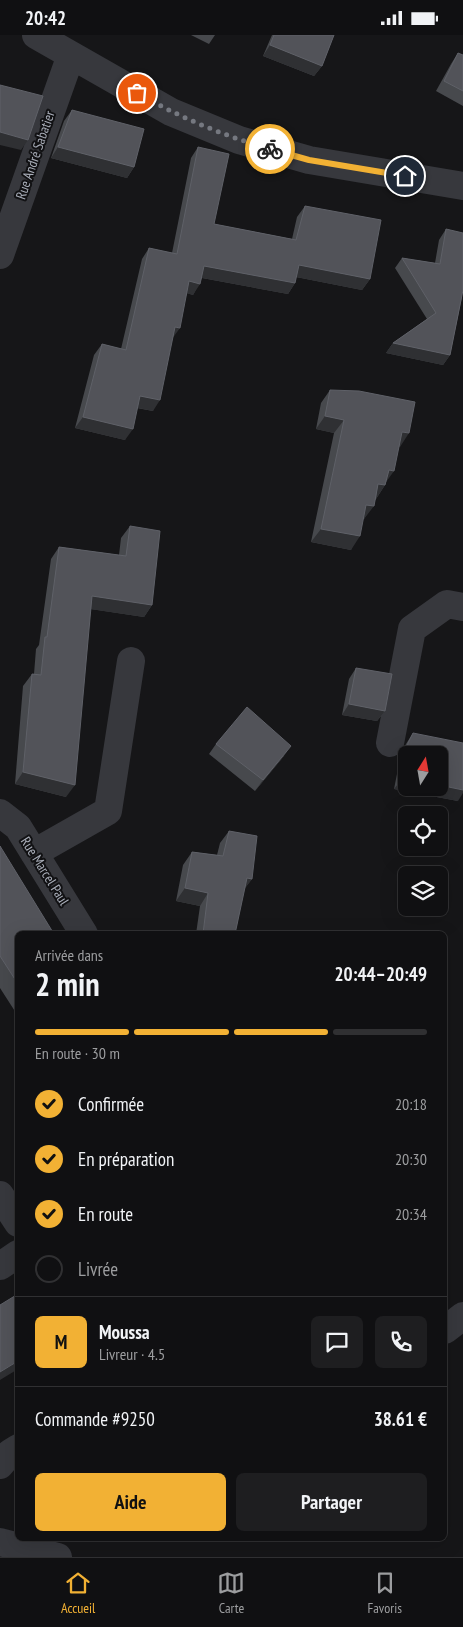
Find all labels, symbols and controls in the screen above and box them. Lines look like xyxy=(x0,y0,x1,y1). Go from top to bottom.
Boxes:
text: 20:42 xyxy=(25,6,66,30)
pin xyxy=(116,72,158,114)
icon: bag xyxy=(123,79,151,107)
street label: Rue André Sabatier xyxy=(11,108,59,202)
courier xyxy=(245,124,295,174)
icon: bike xyxy=(256,135,284,163)
pin xyxy=(384,155,426,197)
icon: home xyxy=(391,162,419,190)
north arrow xyxy=(398,746,448,796)
map controls xyxy=(398,746,448,916)
button: locate xyxy=(398,806,448,856)
street label: Rue Marcel Paul xyxy=(17,833,74,909)
button: layers xyxy=(398,866,448,916)
text: Arrivée dans xyxy=(35,945,103,965)
text: 20:44–20:49 xyxy=(334,962,427,986)
text: 2 min xyxy=(35,963,100,1005)
text: En route · 30 m xyxy=(35,1043,120,1063)
icon: check xyxy=(35,1090,63,1118)
text: Confirmée xyxy=(78,1092,144,1116)
text: 20:18 xyxy=(395,1094,427,1114)
icon: check xyxy=(35,1145,63,1173)
text: En préparation xyxy=(78,1147,174,1171)
text: 20:30 xyxy=(395,1149,427,1169)
icon: check xyxy=(35,1200,63,1228)
text: En route xyxy=(78,1202,133,1226)
text: 20:34 xyxy=(395,1204,427,1224)
text: Livrée xyxy=(78,1257,118,1281)
button: chat xyxy=(311,1316,363,1368)
button: phone xyxy=(375,1316,427,1368)
text: Moussa xyxy=(99,1320,150,1344)
text: M xyxy=(55,1330,67,1354)
text: Livreur · 4.5 xyxy=(99,1344,165,1364)
text: Commande #9250 xyxy=(35,1407,155,1431)
text: 38.61 € xyxy=(374,1407,427,1431)
button: Aide xyxy=(35,1473,226,1531)
button: Partager xyxy=(236,1473,427,1531)
tab: Accueil xyxy=(61,1569,95,1617)
tab: Carte xyxy=(217,1569,245,1617)
tab: Favoris xyxy=(367,1569,402,1617)

